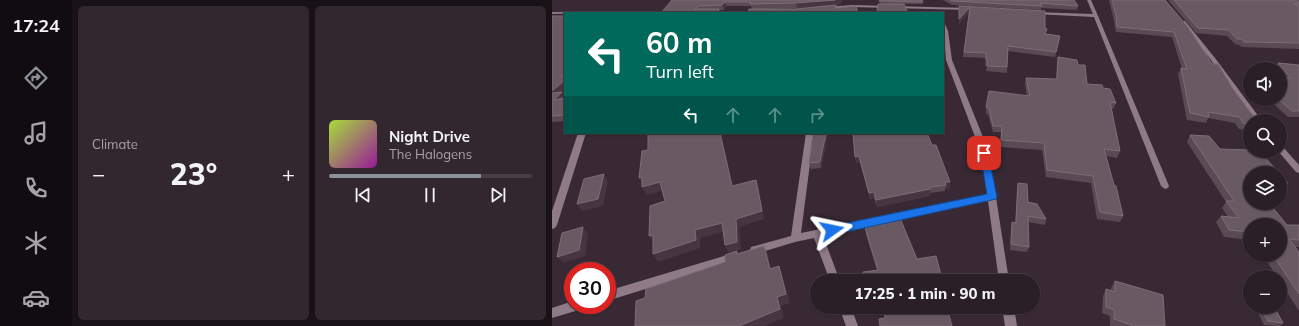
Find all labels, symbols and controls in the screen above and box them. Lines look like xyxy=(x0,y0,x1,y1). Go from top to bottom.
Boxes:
text: 17:24 xyxy=(12,14,60,37)
text: 60 m xyxy=(646,25,712,60)
icon: left xyxy=(580,28,632,80)
text: Turn left xyxy=(646,60,714,83)
map controls xyxy=(1243,62,1287,314)
button: sound xyxy=(1243,62,1287,106)
icon: directions xyxy=(22,64,50,92)
icon: left xyxy=(680,104,702,126)
icon: ahead xyxy=(722,104,744,126)
icon: ahead xyxy=(764,104,786,126)
icon: right xyxy=(806,104,828,126)
button: search xyxy=(1243,114,1287,158)
icon: music xyxy=(22,119,50,147)
text: Night Drive xyxy=(389,127,470,146)
text: Climate xyxy=(92,136,138,152)
pin xyxy=(967,136,1001,170)
icon: arrive xyxy=(973,142,995,164)
text: The Halogens xyxy=(389,146,472,162)
text: 23° xyxy=(170,155,217,193)
text: − xyxy=(92,160,105,188)
text: + xyxy=(282,160,295,188)
button: layers xyxy=(1243,166,1287,210)
icon: phone xyxy=(22,174,50,202)
icon: previous xyxy=(352,184,374,206)
icon: pause xyxy=(419,184,441,206)
icon: next xyxy=(487,184,509,206)
position arrow xyxy=(811,209,853,251)
button: + xyxy=(1243,218,1287,262)
icon: climate xyxy=(22,229,50,257)
speed limit sign: 30 xyxy=(564,262,616,314)
button: − xyxy=(1243,270,1287,314)
icon: car xyxy=(22,284,50,312)
text: 17:25 · 1 min · 90 m xyxy=(855,284,995,303)

